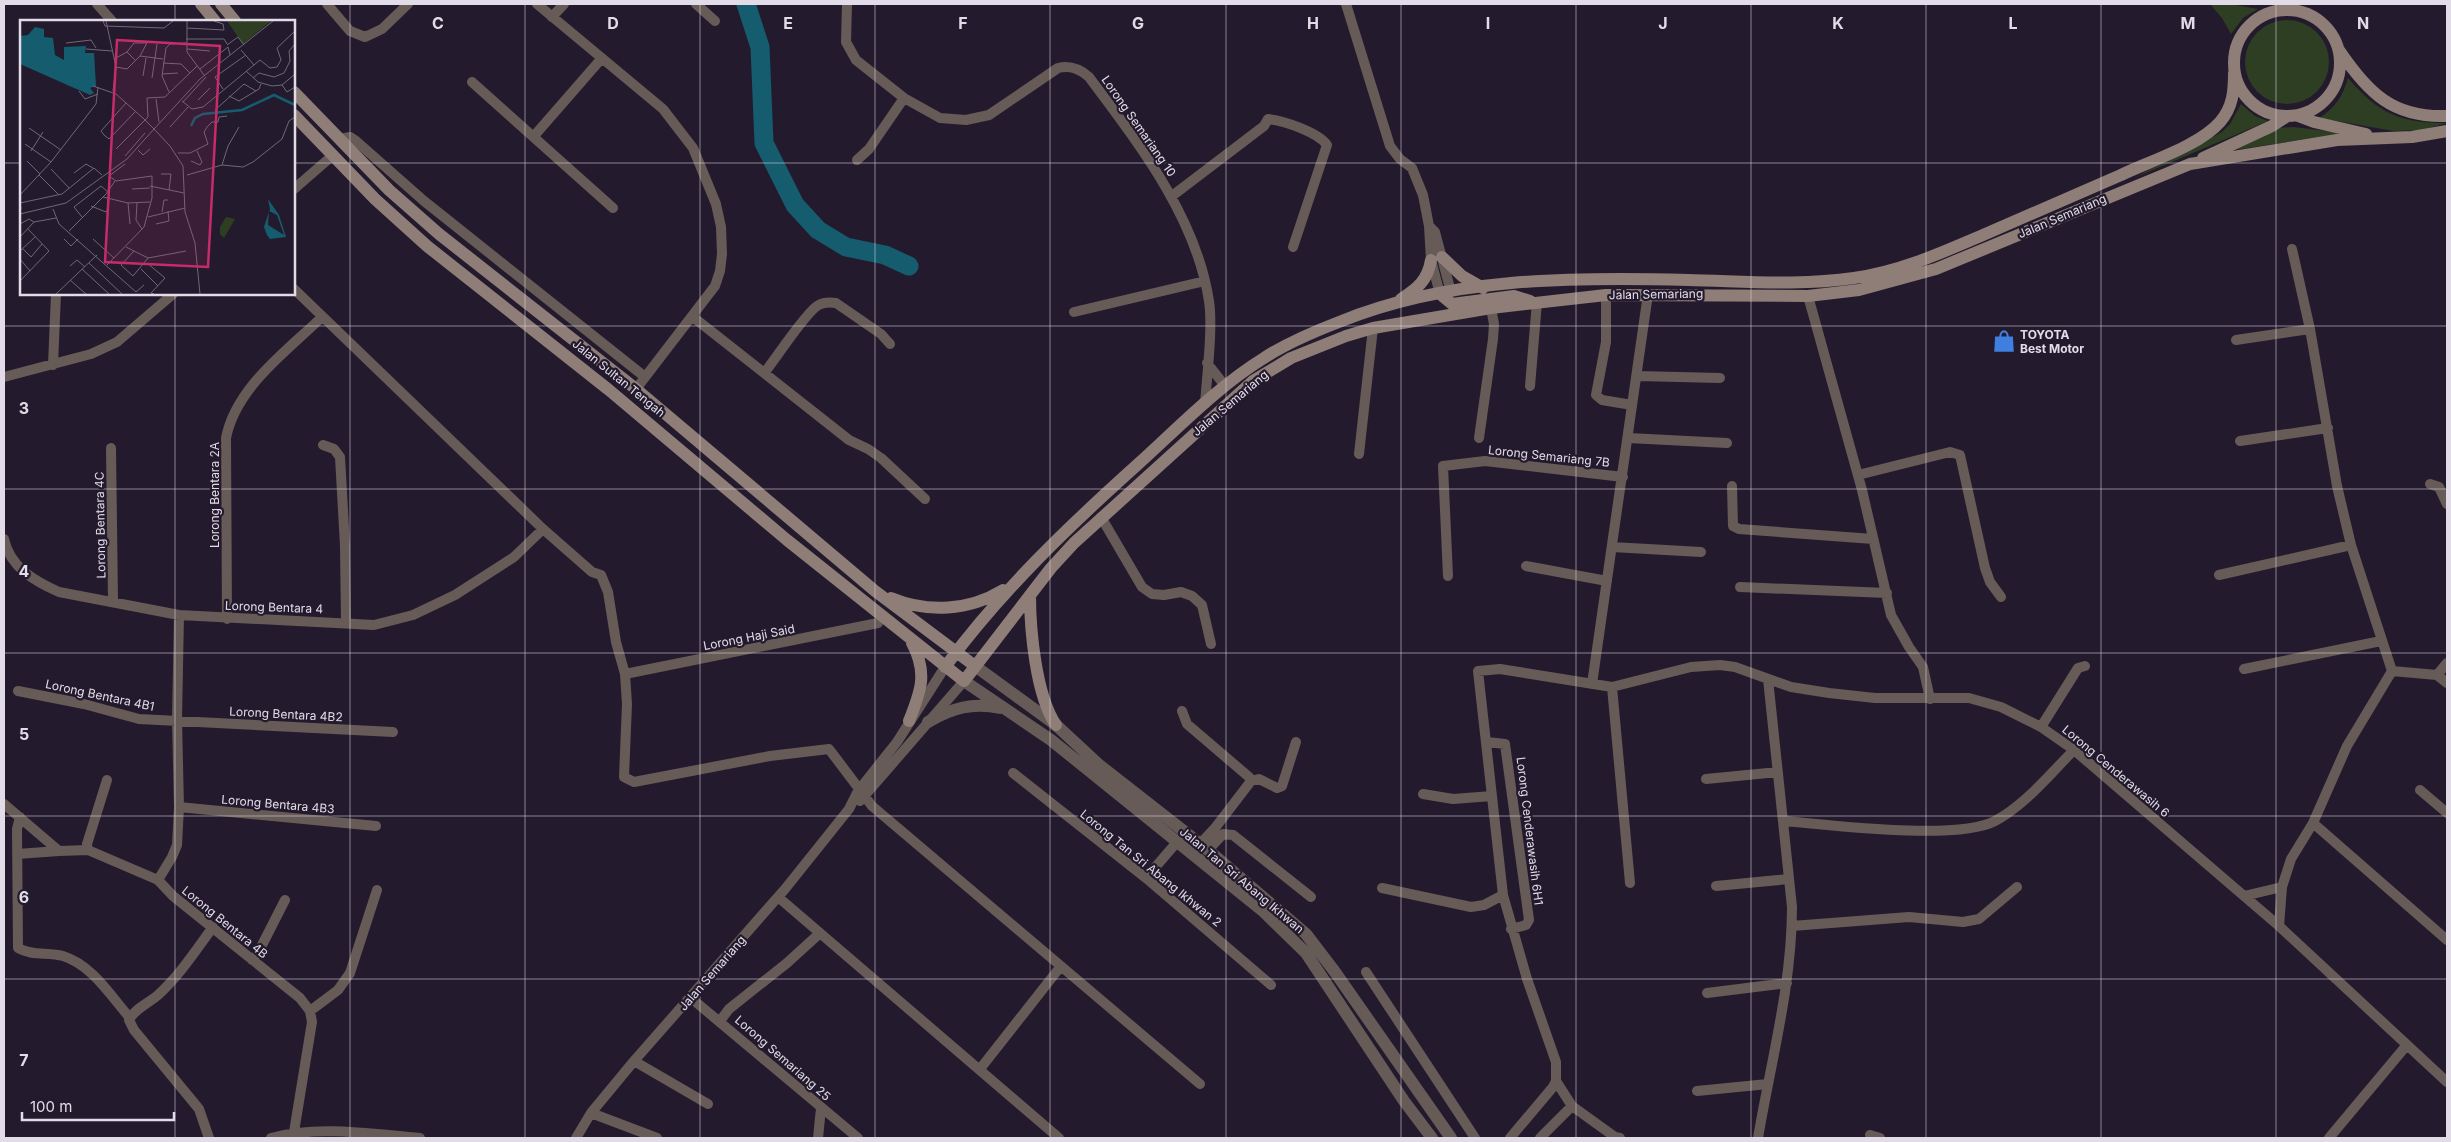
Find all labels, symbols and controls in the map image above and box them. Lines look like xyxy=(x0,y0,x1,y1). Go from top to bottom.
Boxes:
text: C xyxy=(432,13,444,33)
text: D xyxy=(607,13,619,33)
text: E xyxy=(783,13,793,33)
text: F xyxy=(958,13,968,33)
text: G xyxy=(1132,13,1144,33)
text: H xyxy=(1307,13,1319,33)
text: I xyxy=(1486,13,1490,33)
text: J xyxy=(1658,13,1668,33)
text: K xyxy=(1832,13,1844,33)
text: L xyxy=(2008,13,2018,33)
text: M xyxy=(2181,13,2195,33)
text: N xyxy=(2357,13,2369,33)
inset map xyxy=(20,20,295,295)
street label: Lorong Semariang 10 xyxy=(1098,73,1180,179)
street label: Jalan Semariang xyxy=(2016,191,2108,241)
street label: Jalan Semariang xyxy=(1609,286,1703,302)
place label: TOYOTA Best Motor xyxy=(2020,327,2084,356)
shop icon: TOYOTA Best Motor xyxy=(1991,328,2017,354)
street label: Jalan Sultan Tengah xyxy=(570,336,668,420)
street label: Jalan Semariang xyxy=(1189,367,1271,439)
text: 3 xyxy=(19,398,29,418)
street label: Lorong Bentara 2A xyxy=(207,442,222,548)
street label: Lorong Semariang 7B xyxy=(1488,442,1611,470)
street label: Lorong Bentara 4C xyxy=(92,471,108,579)
text: 4 xyxy=(19,561,30,581)
street label: Lorong Bentara 4 xyxy=(225,598,324,616)
street label: Lorong Haji Said xyxy=(702,621,796,653)
street label: Lorong Bentara 4B1 xyxy=(44,676,156,714)
street label: Lorong Bentara 4B2 xyxy=(229,704,343,724)
street label: Lorong Cenderawasih 6 xyxy=(2059,722,2173,820)
text: 5 xyxy=(19,724,29,744)
street label: Lorong Cenderawasih 6H1 xyxy=(1513,756,1547,906)
street label: Lorong Bentara 4B3 xyxy=(221,792,335,816)
street label: Lorong Tan Sri Abang Ikhwan 2 xyxy=(1077,806,1225,930)
street label: Jalan Tan Sri Abang Ikhwan xyxy=(1177,824,1307,936)
street label: Lorong Bentara 4B xyxy=(179,883,271,961)
text: 6 xyxy=(19,887,29,907)
street label: Jalan Semariang xyxy=(675,932,749,1014)
street label: Lorong Semariang 25 xyxy=(732,1012,834,1104)
text: 7 xyxy=(19,1050,29,1070)
scale bar xyxy=(22,1090,175,1122)
text: 100 m xyxy=(30,1097,72,1116)

